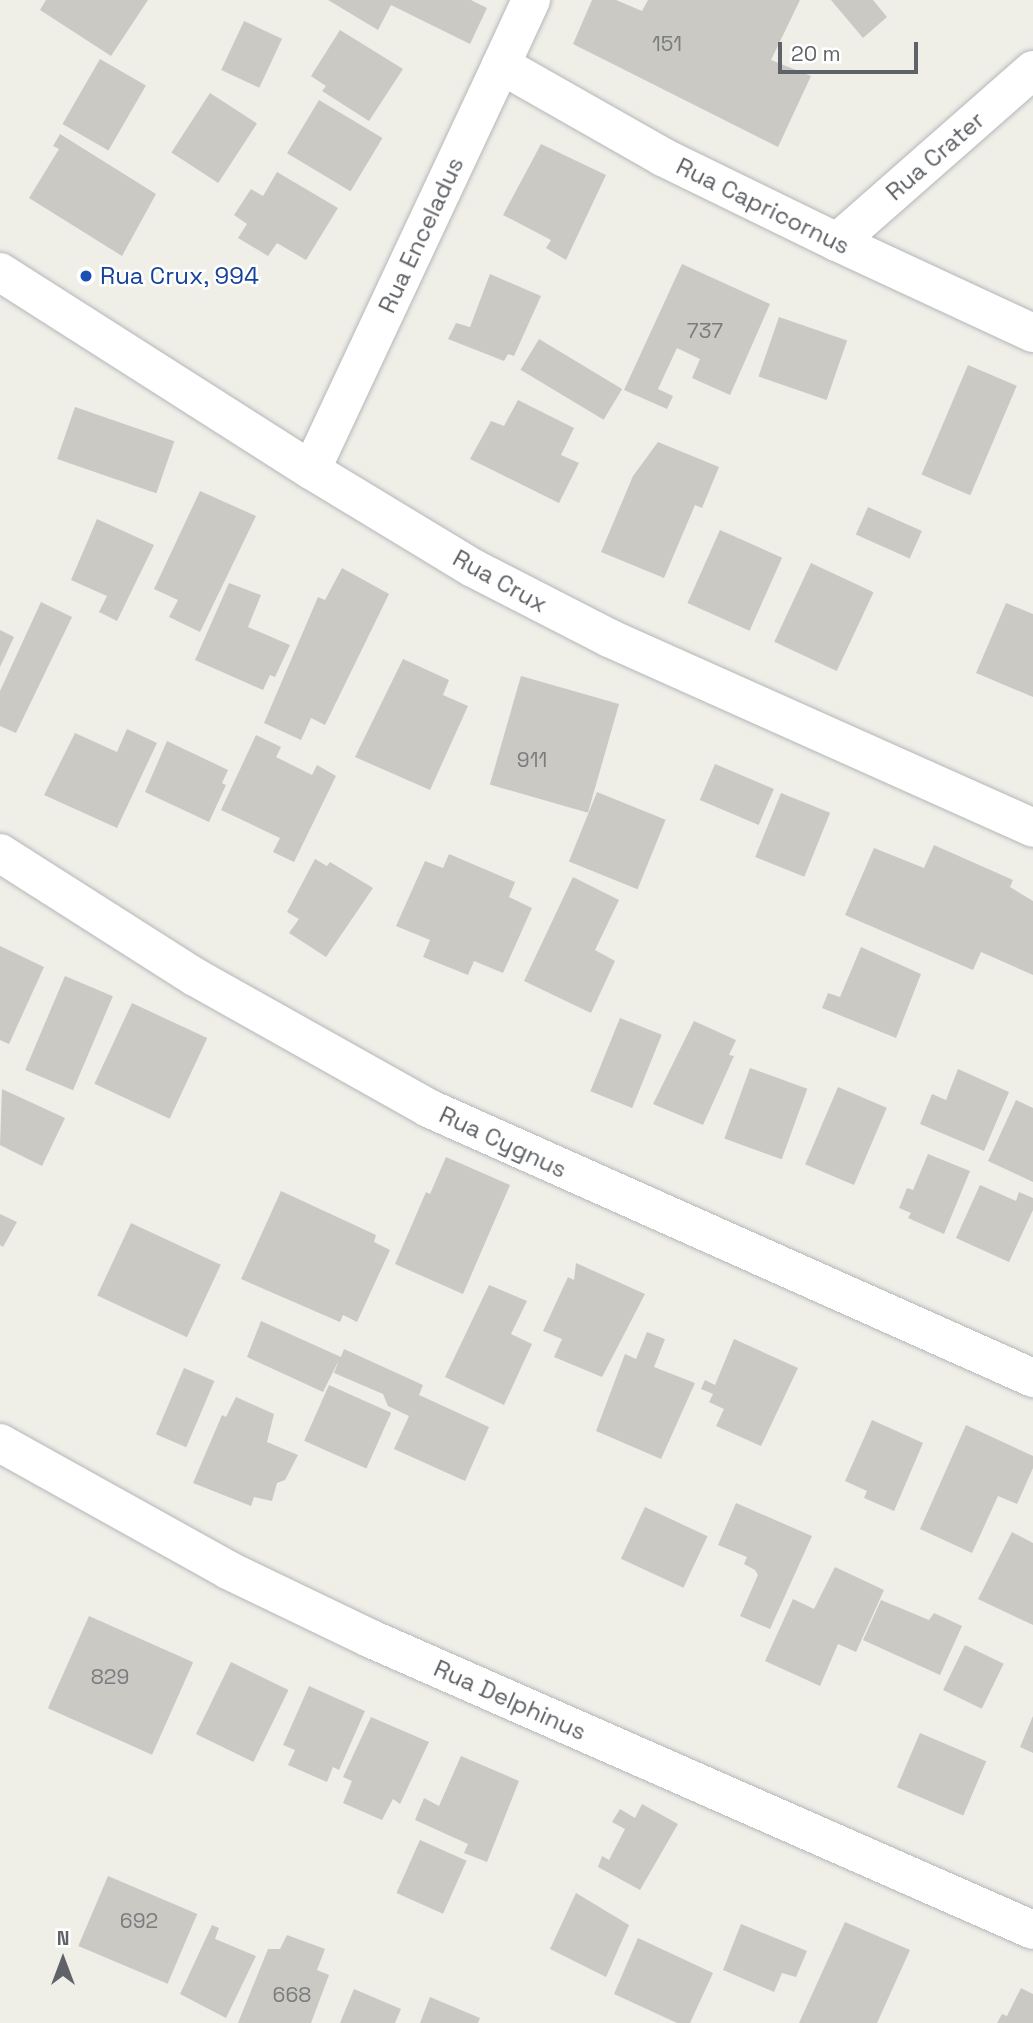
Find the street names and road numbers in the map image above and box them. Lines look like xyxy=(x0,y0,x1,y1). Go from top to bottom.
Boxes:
street label: Rua Crater xyxy=(880,106,990,206)
street label: Rua Enceladus xyxy=(372,152,470,318)
street label: Rua Capricornus xyxy=(672,152,854,260)
street label: Rua Crux xyxy=(448,543,552,619)
street label: Rua Cygnus xyxy=(435,1100,571,1184)
street label: Rua Delphinus xyxy=(429,1654,591,1746)

